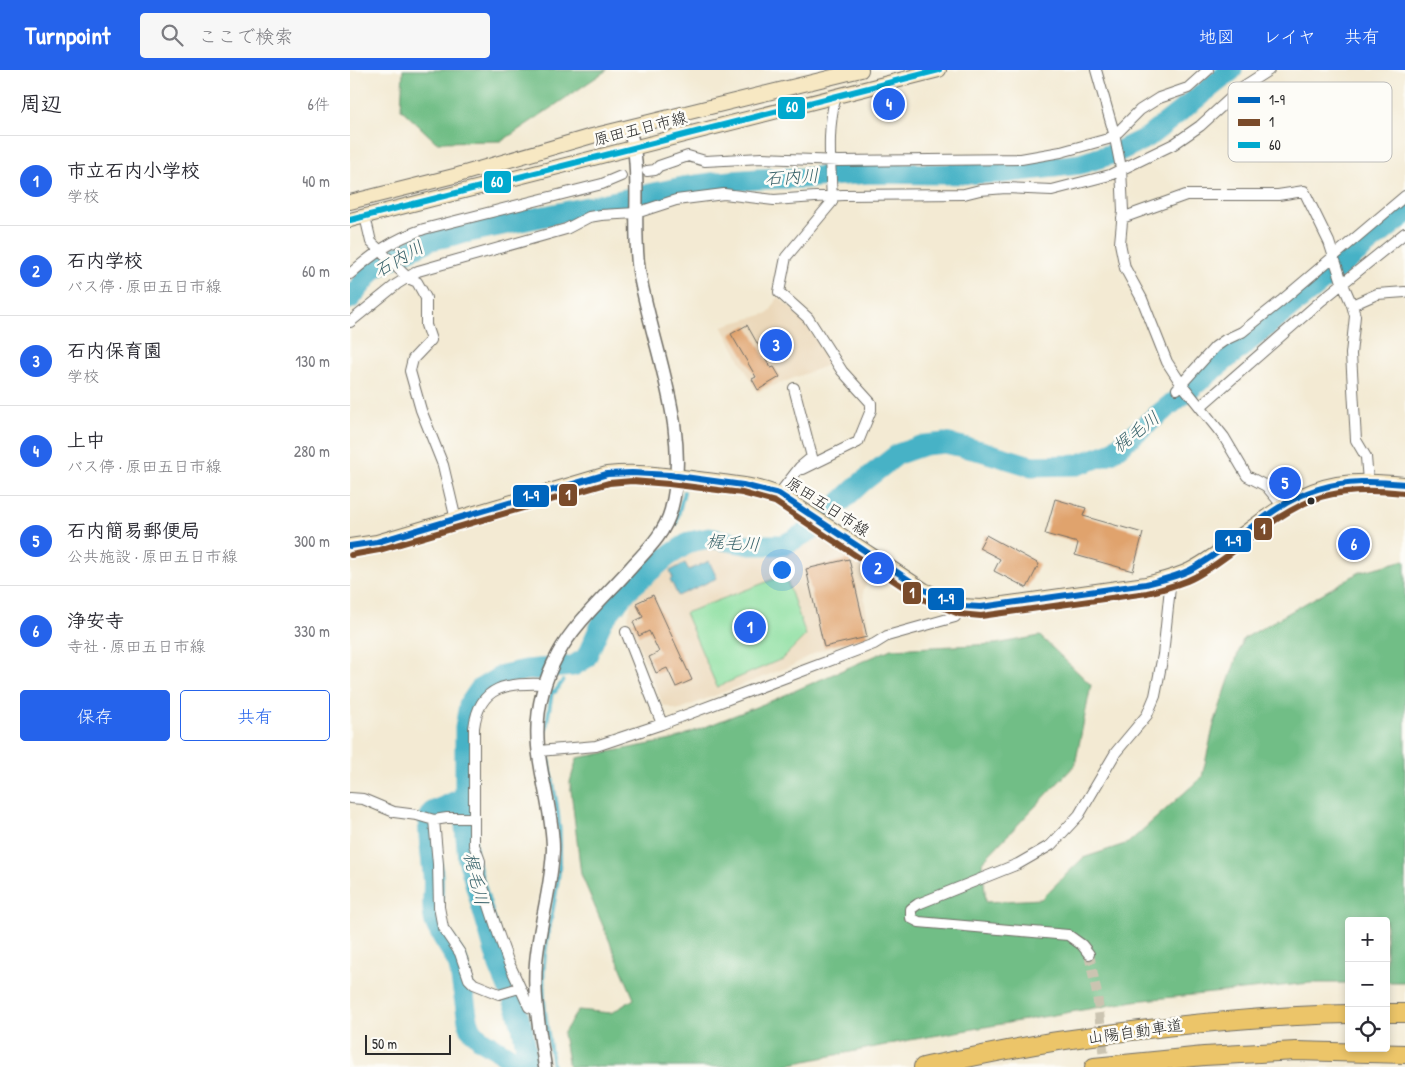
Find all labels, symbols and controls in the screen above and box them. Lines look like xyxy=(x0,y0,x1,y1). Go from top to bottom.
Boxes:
search box xyxy=(140,13,490,58)
text: Turnpoint xyxy=(25,19,110,51)
icon: search xyxy=(158,21,186,49)
text: ここで検索 xyxy=(198,23,293,49)
text: 地図 xyxy=(1199,24,1235,49)
text: レイヤ xyxy=(1263,24,1316,49)
text: 共有 xyxy=(1344,24,1380,49)
legend xyxy=(1228,82,1392,162)
pin: 4 xyxy=(873,85,905,123)
text: 周辺 xyxy=(20,89,62,118)
text: 1-9 xyxy=(1269,90,1285,109)
text: 6件 xyxy=(308,93,330,115)
line badge: 60 xyxy=(777,96,806,120)
text: 60 xyxy=(786,97,799,116)
street label: 原田五日市線 xyxy=(591,106,689,150)
text: 1 xyxy=(1269,112,1274,131)
text: 60 xyxy=(1269,135,1281,154)
text: 市立石内小学校 xyxy=(67,157,200,183)
water label: 石内川 xyxy=(764,163,820,190)
text: 1 xyxy=(33,170,39,192)
text: 40 m xyxy=(302,170,330,192)
line badge: 60 xyxy=(483,170,512,194)
text: 60 xyxy=(491,172,504,191)
text: 学校 xyxy=(67,185,99,207)
water label: 石内川 xyxy=(369,234,428,283)
text: 石内学校 xyxy=(67,247,143,273)
text: 2 xyxy=(32,260,40,282)
text: 60 m xyxy=(302,260,330,282)
text: バス停 · 原田五日市線 xyxy=(67,275,222,297)
pin: 3 xyxy=(760,326,792,364)
text: 石内保育園 xyxy=(67,337,162,363)
text: 3 xyxy=(32,350,40,372)
text: 130 m xyxy=(295,350,330,372)
text: 学校 xyxy=(67,365,99,387)
water label: 梶毛川 xyxy=(1107,405,1165,458)
text: 上中 xyxy=(67,427,105,453)
text: 4 xyxy=(33,440,39,462)
text: 280 m xyxy=(294,440,330,462)
text: バス停 · 原田五日市線 xyxy=(67,455,222,477)
pin: 5 xyxy=(1269,464,1301,502)
street label: 原田五日市線 xyxy=(782,471,874,541)
line badge: 1 xyxy=(558,483,578,507)
line badge: 1-9 xyxy=(512,484,550,508)
text: 1 xyxy=(565,485,571,504)
text: 1-9 xyxy=(523,486,540,505)
unlabelled marker xyxy=(1306,496,1316,506)
text: 石内簡易郵便局 xyxy=(67,517,200,543)
line badge: 1 xyxy=(1253,517,1273,541)
text: 1 xyxy=(1260,519,1266,538)
pin: 6 xyxy=(1338,525,1370,563)
water label: 梶毛川 xyxy=(705,528,761,557)
line badge: 1-9 xyxy=(1214,529,1252,553)
text: 5 xyxy=(33,530,39,552)
text: 300 m xyxy=(294,530,330,552)
text: 1-9 xyxy=(1225,531,1242,550)
text: 公共施設 · 原田五日市線 xyxy=(67,545,238,567)
pin: 2 xyxy=(862,549,894,587)
your location xyxy=(769,557,795,583)
line badge: 1 xyxy=(902,581,922,605)
text: 1 xyxy=(909,583,915,602)
line badge: 1-9 xyxy=(927,587,965,611)
text: 1-9 xyxy=(938,589,955,608)
text: 浄安寺 xyxy=(67,607,124,633)
pin: 1 xyxy=(734,608,766,646)
text: 6 xyxy=(33,620,39,642)
text: 330 m xyxy=(294,620,330,642)
text: 寺社 · 原田五日市線 xyxy=(67,635,206,657)
button: 保存 xyxy=(20,690,170,741)
button: 共有 xyxy=(180,690,330,741)
water label: 梶毛川 xyxy=(458,850,495,908)
map controls xyxy=(1345,917,1390,1052)
button: + xyxy=(1345,917,1390,962)
button: − xyxy=(1345,962,1390,1007)
button: locate xyxy=(1345,1007,1390,1052)
street label: 山陽自動車道 xyxy=(1086,1013,1184,1049)
scale bar xyxy=(365,1032,451,1055)
text: 50 m xyxy=(372,1034,397,1053)

